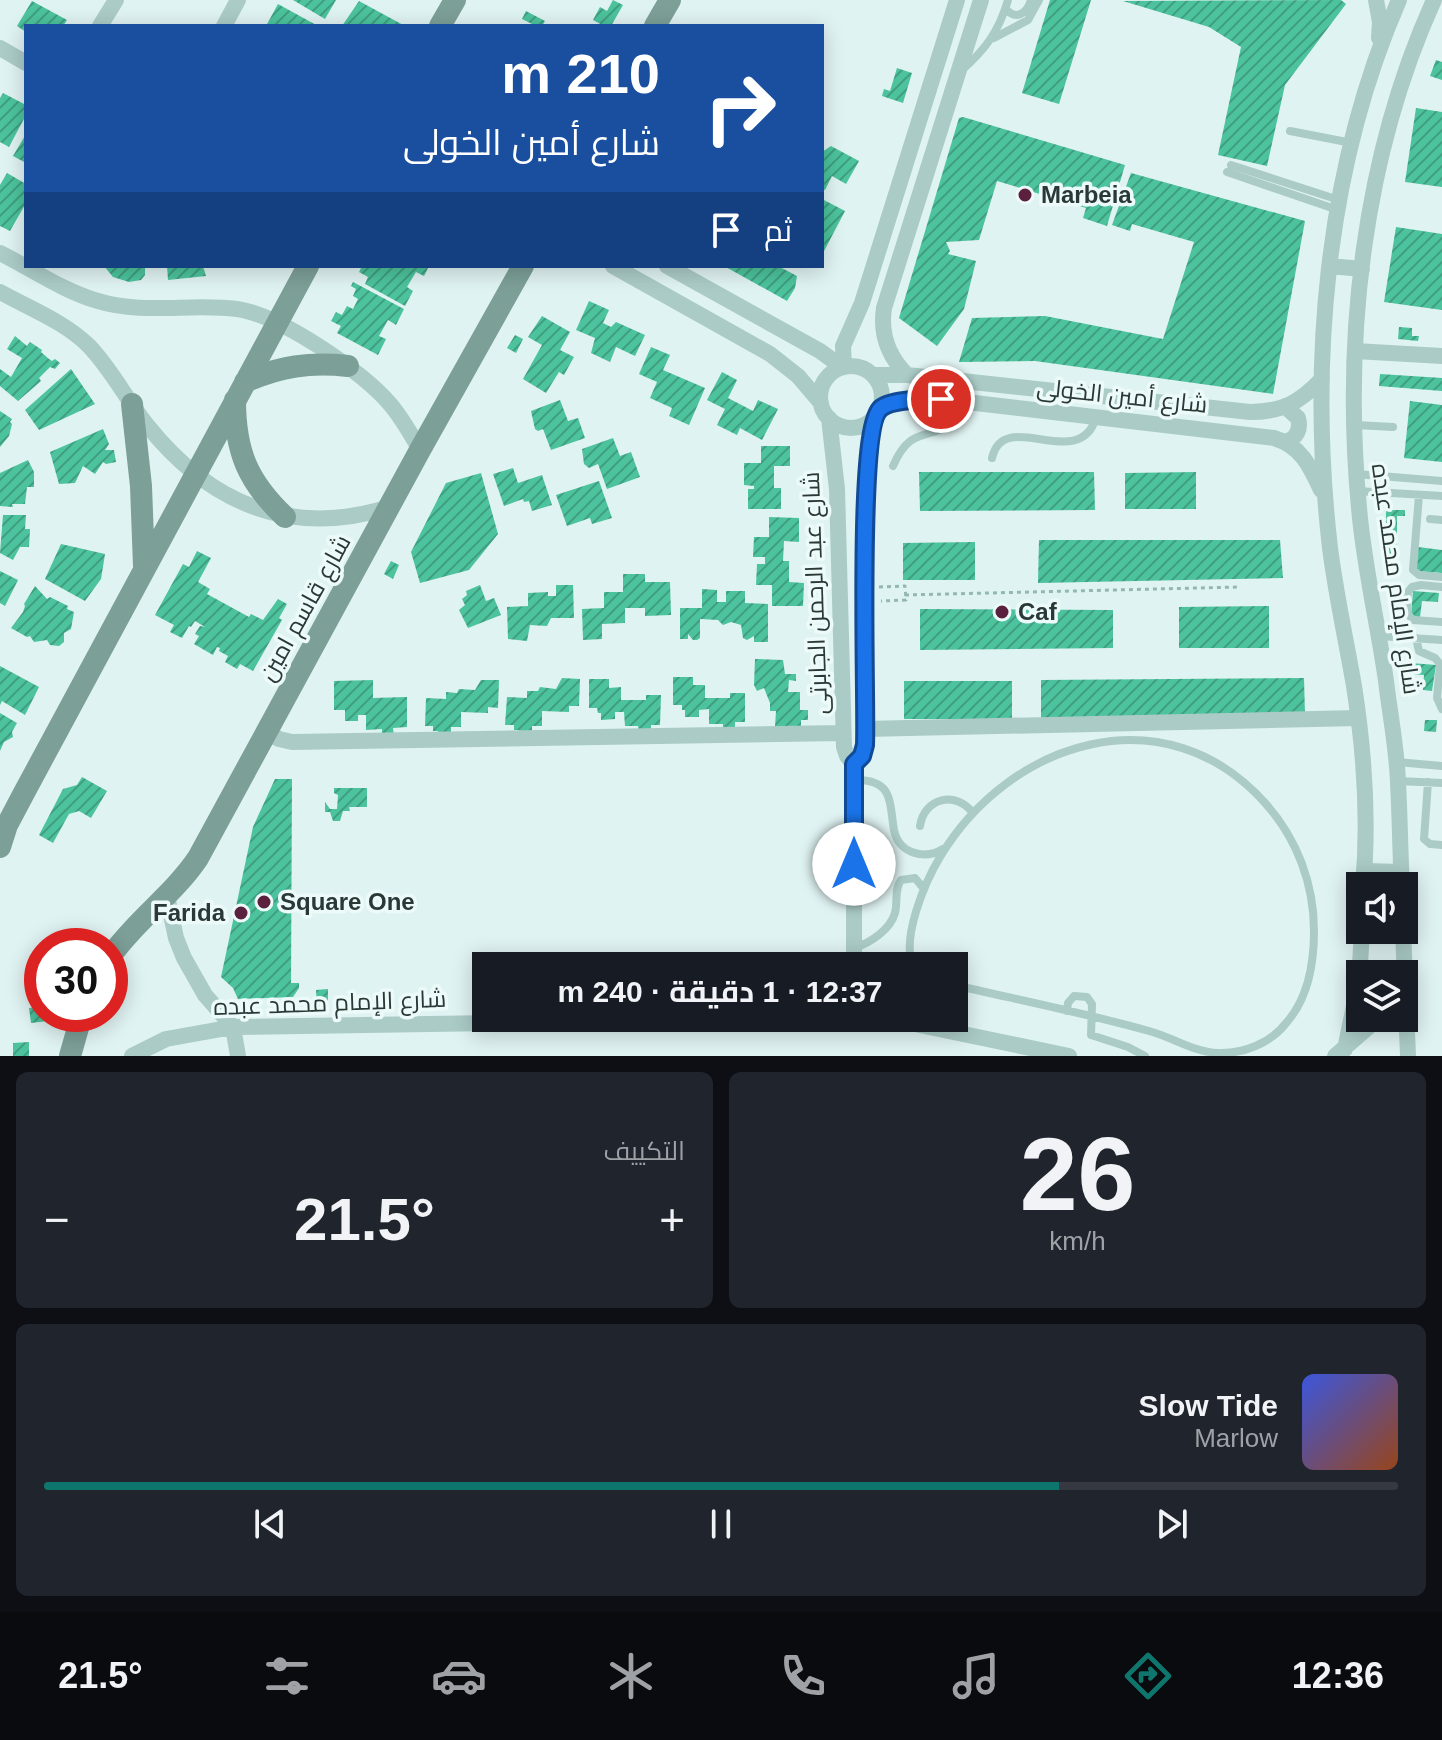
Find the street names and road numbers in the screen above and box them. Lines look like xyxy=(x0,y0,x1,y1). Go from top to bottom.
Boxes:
street label: شارع أمين الخولى xyxy=(1035,371,1209,421)
street label: شارع الإمام محمد عبده xyxy=(1364,462,1426,697)
street label: شارع عبد الرحمن الجابرتى xyxy=(797,471,835,715)
street label: شارع قاسم امين xyxy=(253,530,358,687)
street label: شارع الإمام محمد عبده xyxy=(213,985,447,1023)

